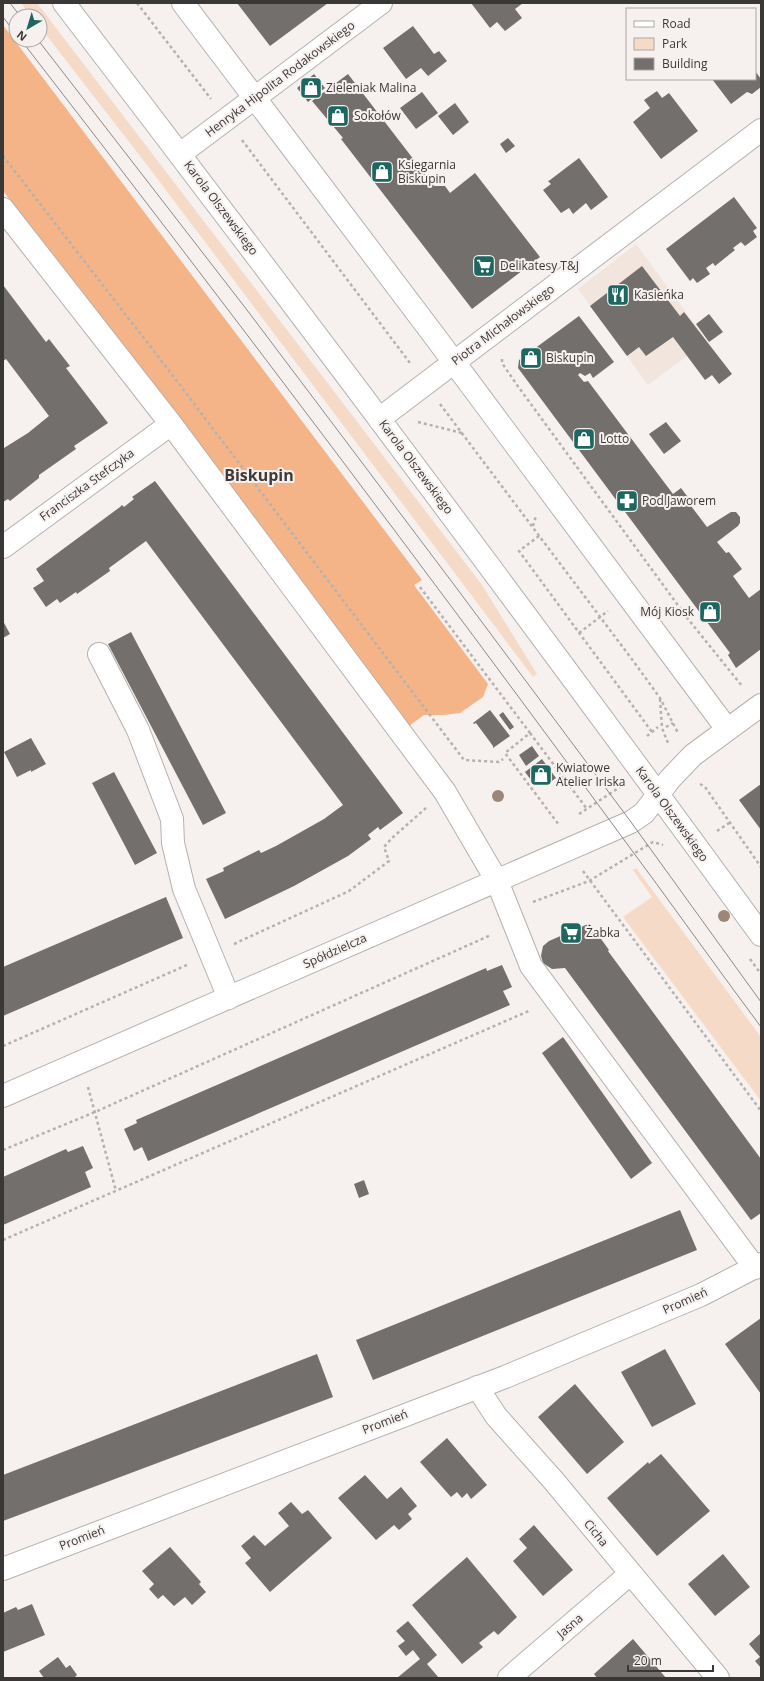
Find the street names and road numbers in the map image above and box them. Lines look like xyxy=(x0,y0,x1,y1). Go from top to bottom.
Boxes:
street label: Henryka Hipolita Rodakowskiego xyxy=(201,17,358,141)
street label: Karola Olszewskiego xyxy=(180,157,263,258)
street label: Piotra Michałowskiego xyxy=(448,280,558,369)
street label: Karola Olszewskiego xyxy=(375,416,458,517)
street label: Franciszka Stefczyka xyxy=(36,444,138,525)
street label: Karola Olszewskiego xyxy=(632,763,713,865)
street label: Spółdzielcza xyxy=(300,929,369,972)
street label: Promień xyxy=(660,1283,710,1318)
street label: Promień xyxy=(360,1405,410,1438)
street label: Cicha xyxy=(580,1516,613,1550)
street label: Promień xyxy=(57,1521,107,1554)
street label: Jasna xyxy=(552,1609,586,1642)

